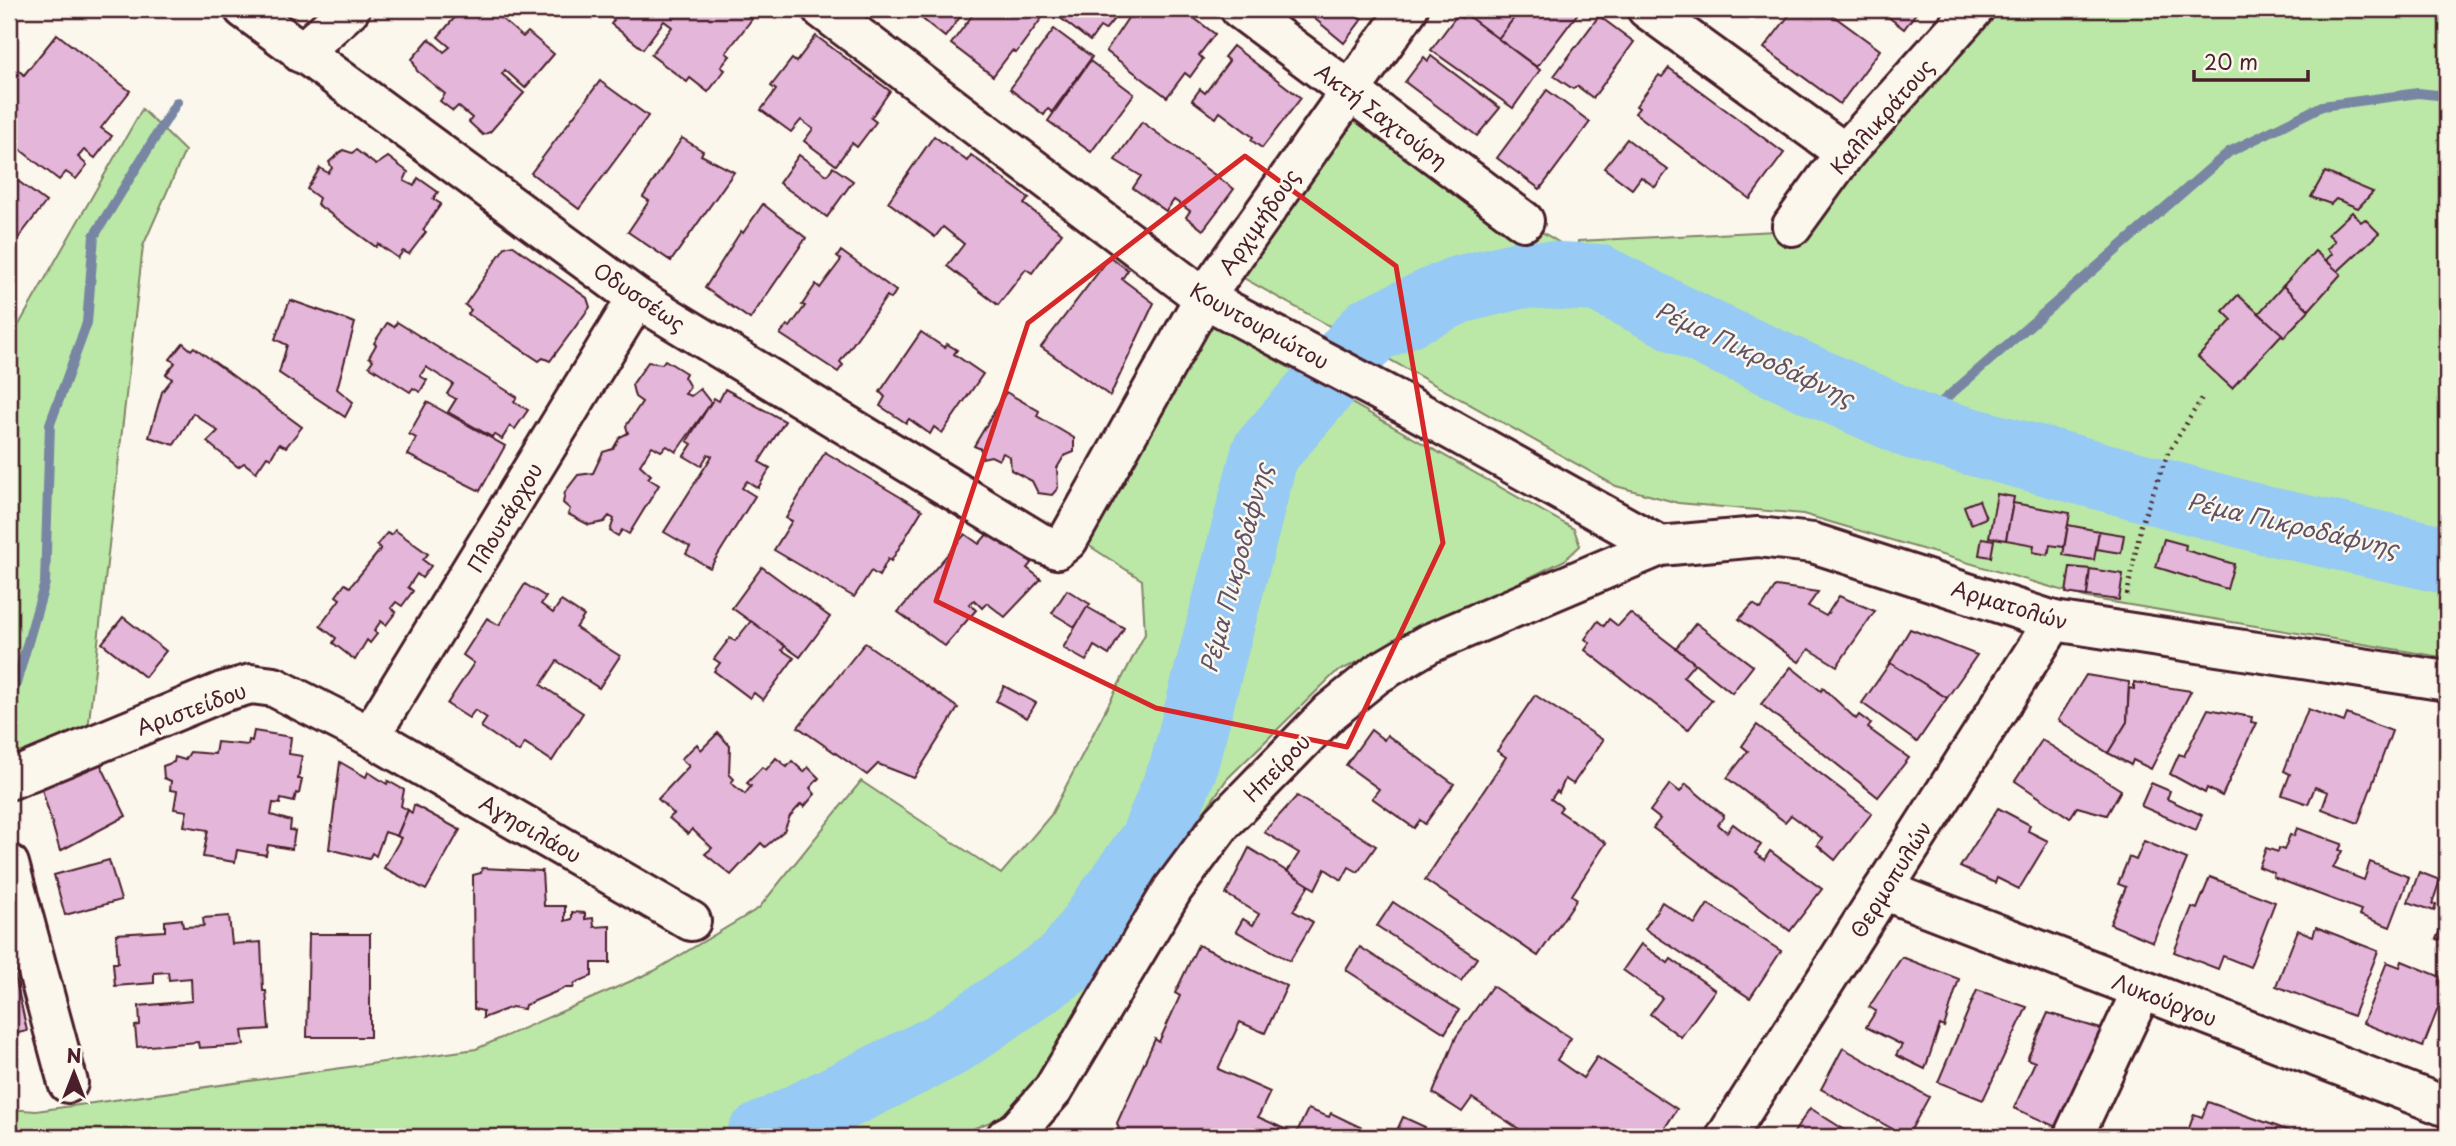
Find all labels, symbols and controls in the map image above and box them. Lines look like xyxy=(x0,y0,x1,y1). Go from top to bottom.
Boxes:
scale bar xyxy=(2194,38,2307,82)
text: 20 m xyxy=(2204,45,2258,77)
street label: Καλλικράτους xyxy=(1822,51,1940,181)
street label: Ακτή Σαχτούρη xyxy=(1309,54,1455,176)
street label: Αρχιμήδους xyxy=(1210,162,1306,280)
street label: Οδυσσέως xyxy=(588,253,692,339)
street label: Κουντουριώτου xyxy=(1185,273,1335,377)
water label: Ρέμα Πικροδάφνης xyxy=(1650,291,1862,415)
street label: Πλουτάρχου xyxy=(458,456,550,578)
water label: Ρέμα Πικροδάφνης xyxy=(1190,457,1280,677)
water label: Ρέμα Πικροδάφνης xyxy=(2184,483,2404,566)
street label: Αρματολών xyxy=(1948,571,2072,637)
street label: Αριστείδου xyxy=(132,673,250,743)
street label: Ηπείρου xyxy=(1235,725,1317,809)
street label: Αγησιλάου xyxy=(474,786,588,870)
street label: Θερμοπυλών xyxy=(1841,814,1939,944)
street label: Λυκούργου xyxy=(2108,964,2222,1034)
north arrow xyxy=(38,1038,108,1108)
text: N xyxy=(66,1041,82,1069)

